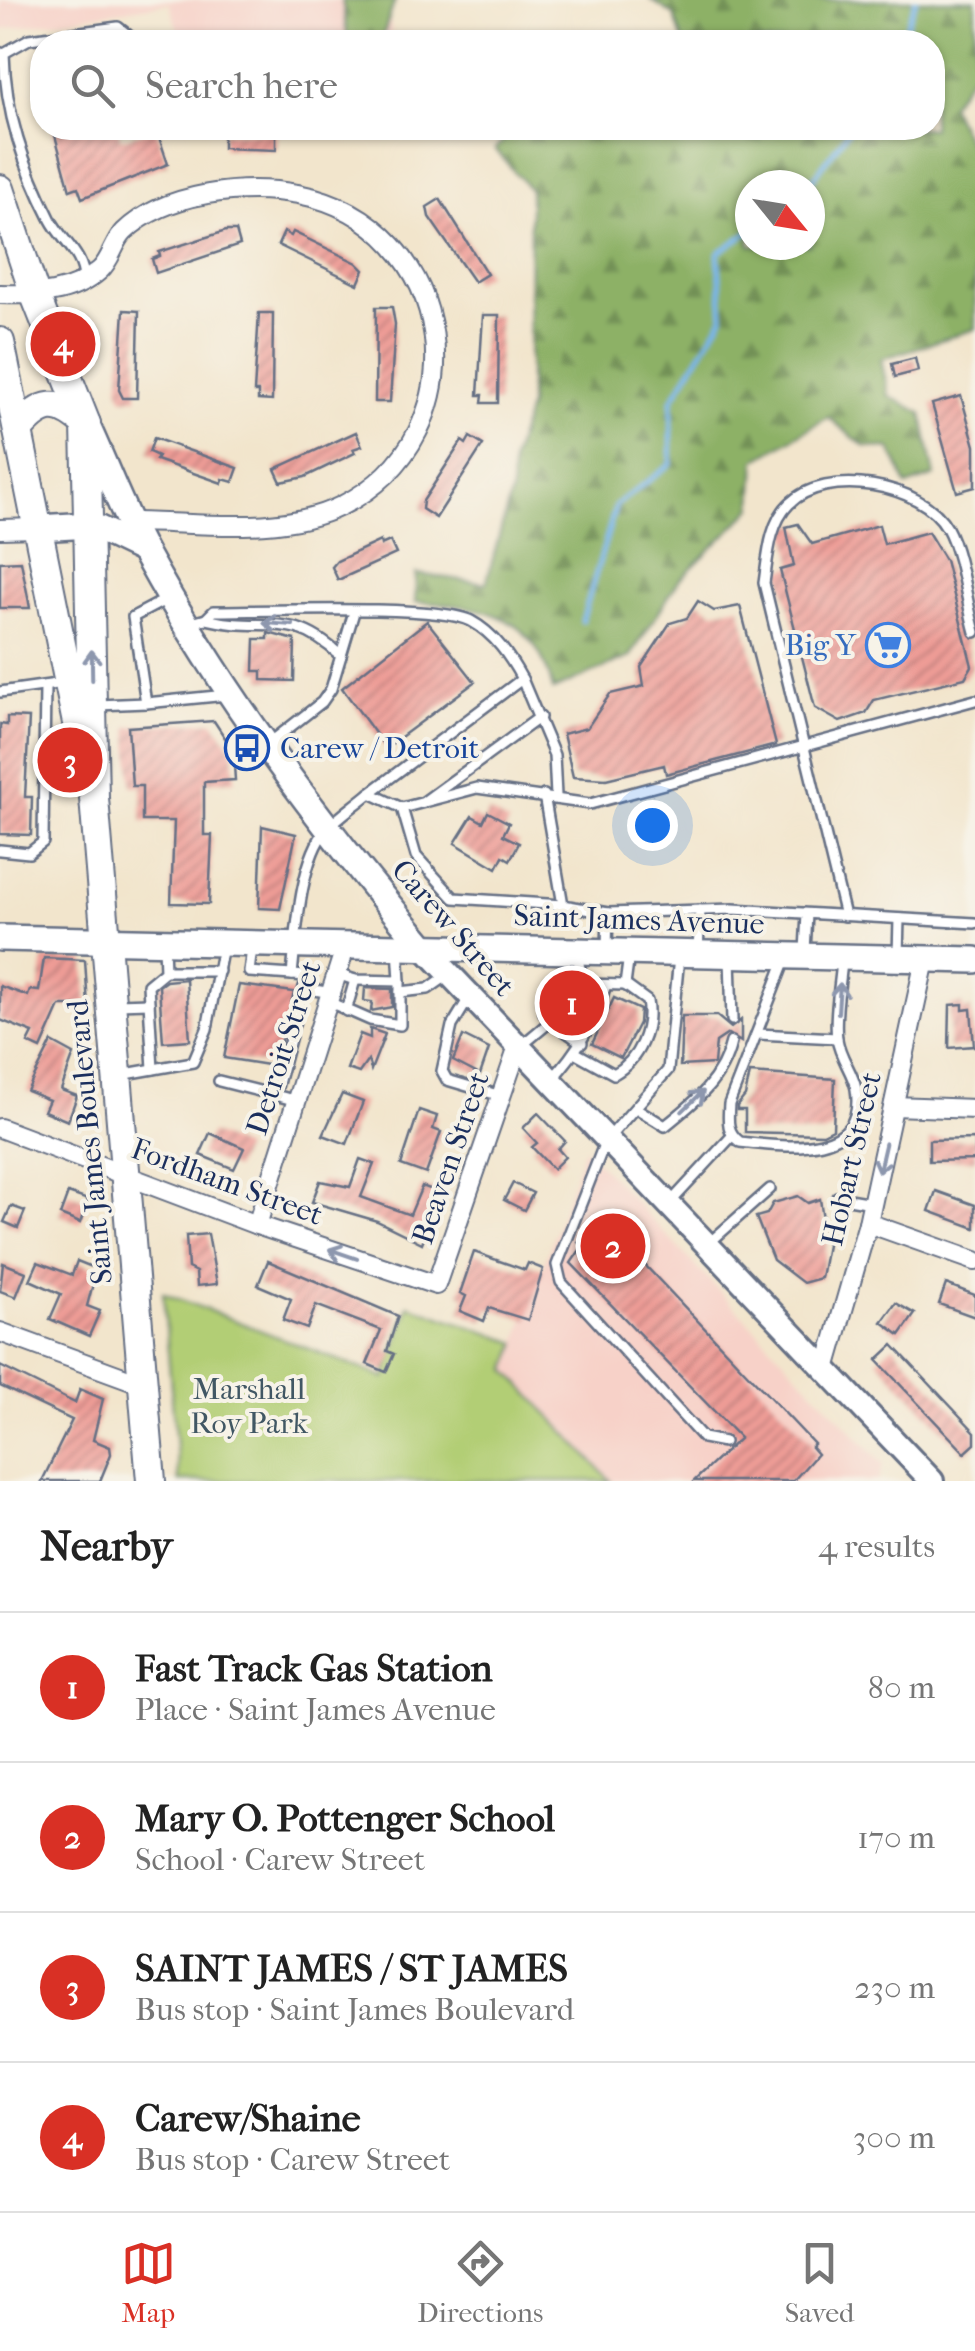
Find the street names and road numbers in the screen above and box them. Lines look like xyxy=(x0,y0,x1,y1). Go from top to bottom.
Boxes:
street label: Carew Street xyxy=(384,853,522,1004)
street label: Saint James Avenue xyxy=(513,898,765,942)
street label: Detroit Street xyxy=(239,956,329,1139)
street label: Saint James Boulevard xyxy=(60,998,120,1286)
street label: Beaven Street xyxy=(405,1067,497,1249)
street label: Hobart Street xyxy=(815,1068,889,1249)
street label: Fordham Street xyxy=(127,1131,328,1233)

